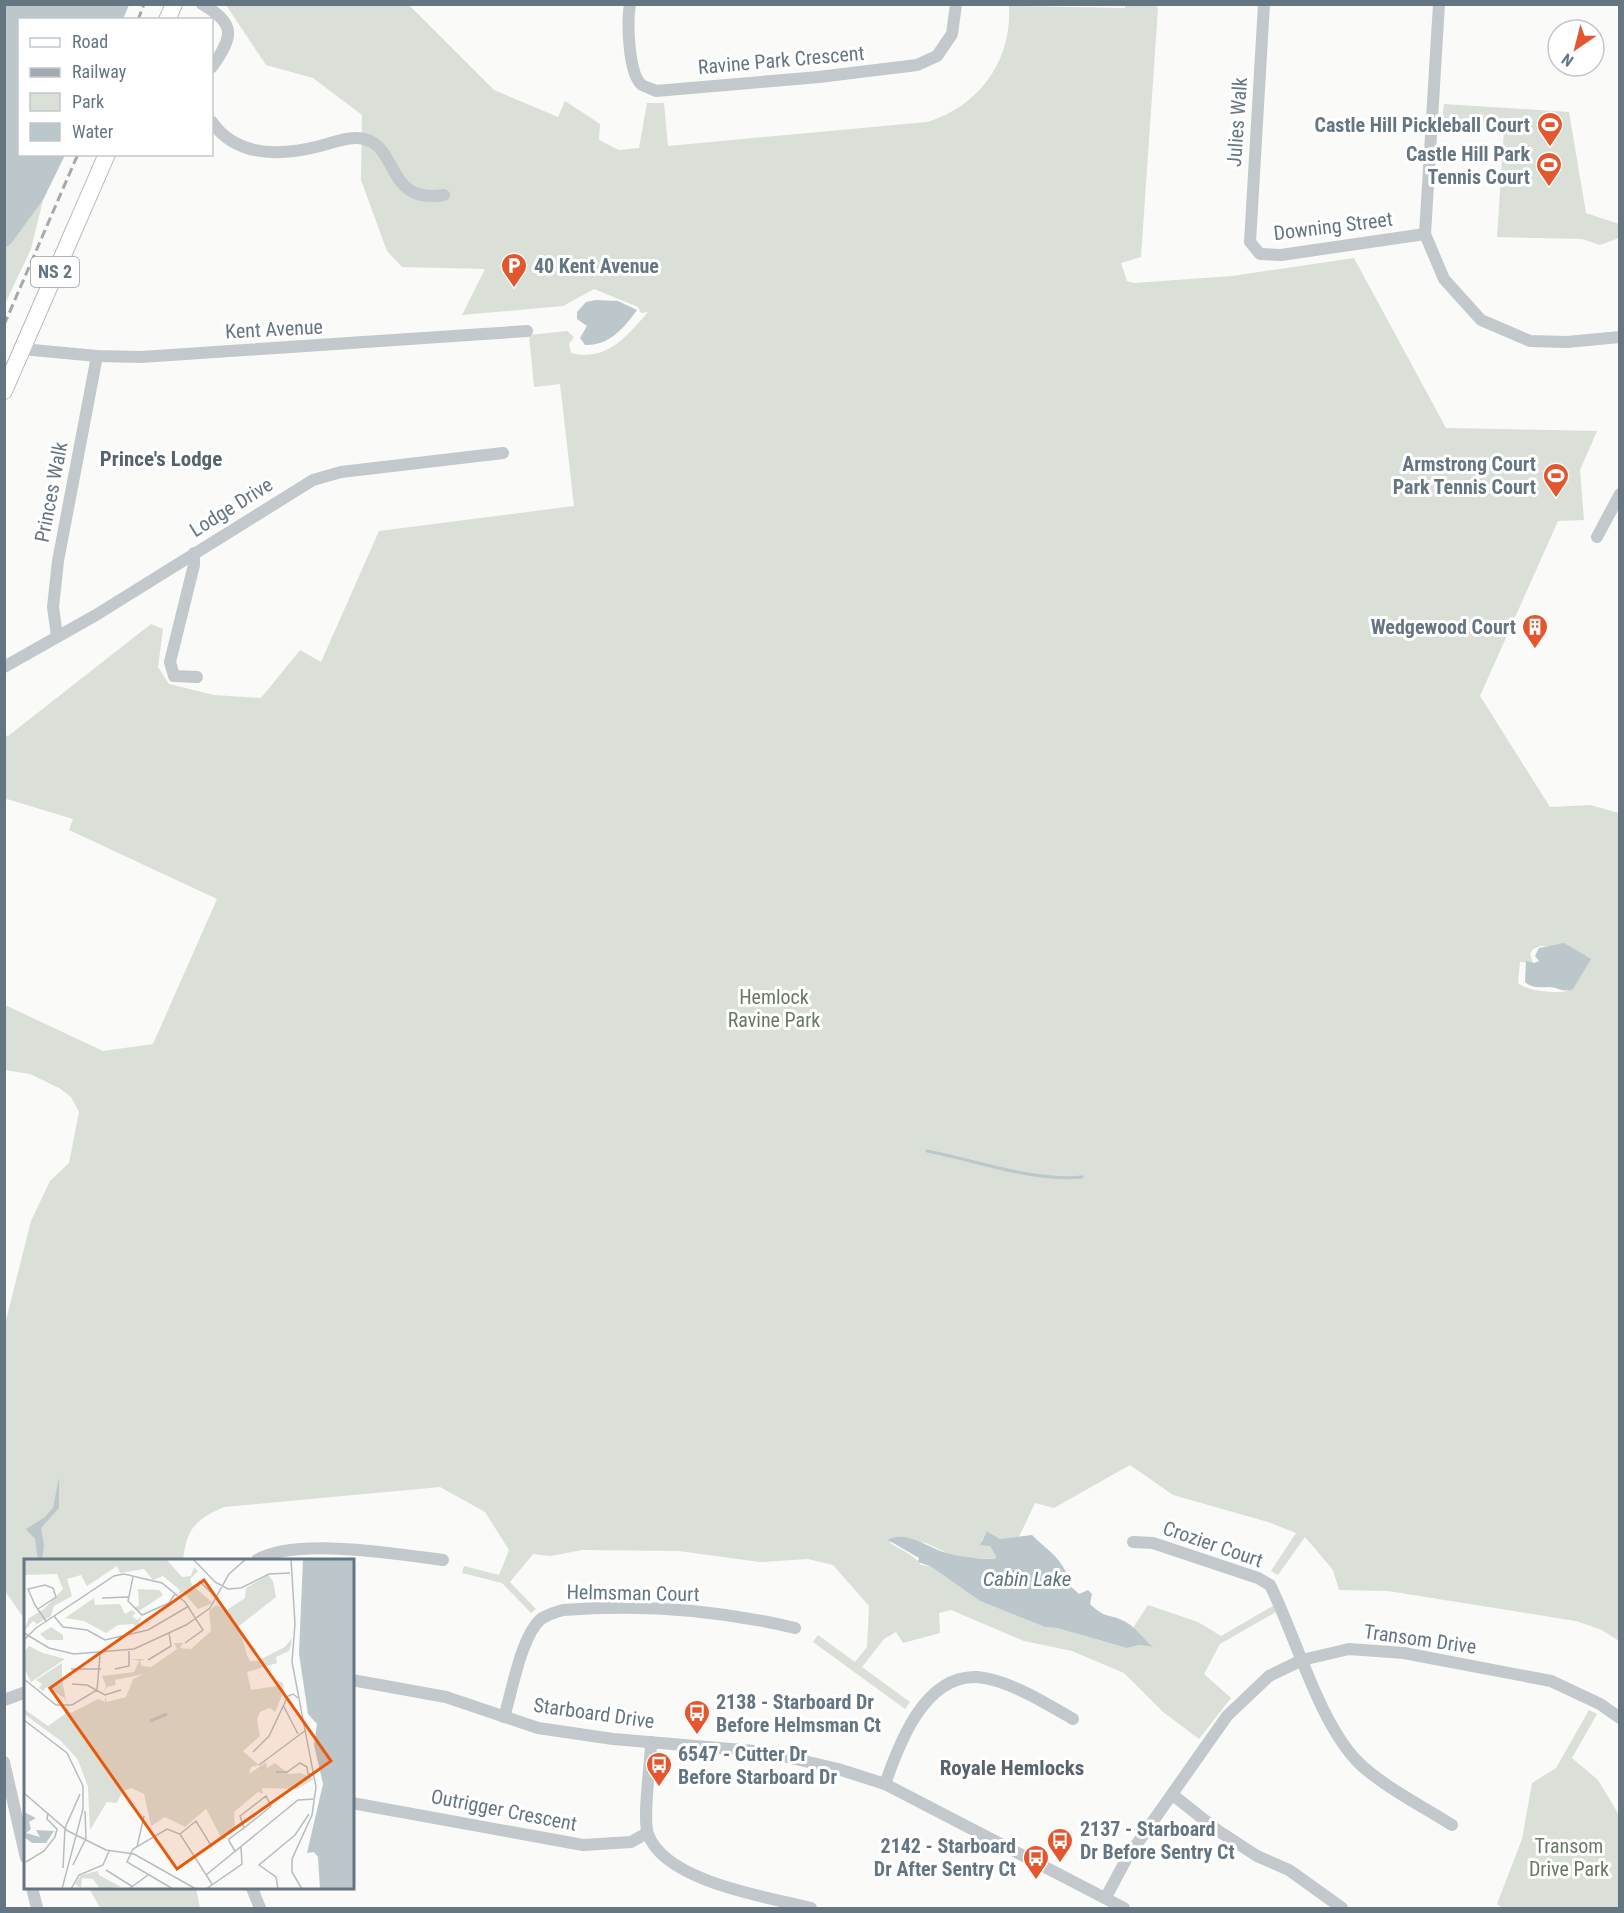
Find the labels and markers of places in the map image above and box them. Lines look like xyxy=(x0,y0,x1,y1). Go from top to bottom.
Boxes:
sports icon: Castle Hill Pickleball Court xyxy=(1535,110,1565,148)
place label: Castle Hill Pickleball Court xyxy=(1315,113,1530,137)
place label: Castle Hill Park Tennis Court xyxy=(1406,142,1530,189)
sports icon: Castle Hill Park Tennis Court xyxy=(1534,150,1564,188)
parking icon: 40 Kent Avenue xyxy=(499,251,529,289)
place label: 40 Kent Avenue xyxy=(534,254,659,278)
place label: Armstrong Court Park Tennis Court xyxy=(1393,452,1536,499)
sports icon: Armstrong Court Park Tennis Court xyxy=(1541,461,1571,499)
building icon: Wedgewood Court xyxy=(1520,612,1550,650)
place label: Wedgewood Court xyxy=(1371,615,1516,639)
place label: 2138 - Starboard Dr Before Helmsman Ct xyxy=(716,1690,881,1737)
bus stop icon: 2138 - Starboard Dr Before Helmsman Ct xyxy=(682,1698,712,1736)
place label: 6547 - Cutter Dr Before Starboard Dr xyxy=(678,1742,837,1789)
bus stop icon: 6547 - Cutter Dr Before Starboard Dr xyxy=(644,1750,674,1788)
place label: 2137 - Starboard Dr Before Sentry Ct xyxy=(1080,1817,1235,1864)
bus stop icon: 2137 - Starboard Dr Before Sentry Ct xyxy=(1045,1826,1075,1864)
place label: 2142 - Starboard Dr After Sentry Ct xyxy=(874,1834,1016,1881)
bus stop icon: 2142 - Starboard Dr After Sentry Ct xyxy=(1021,1843,1051,1881)

